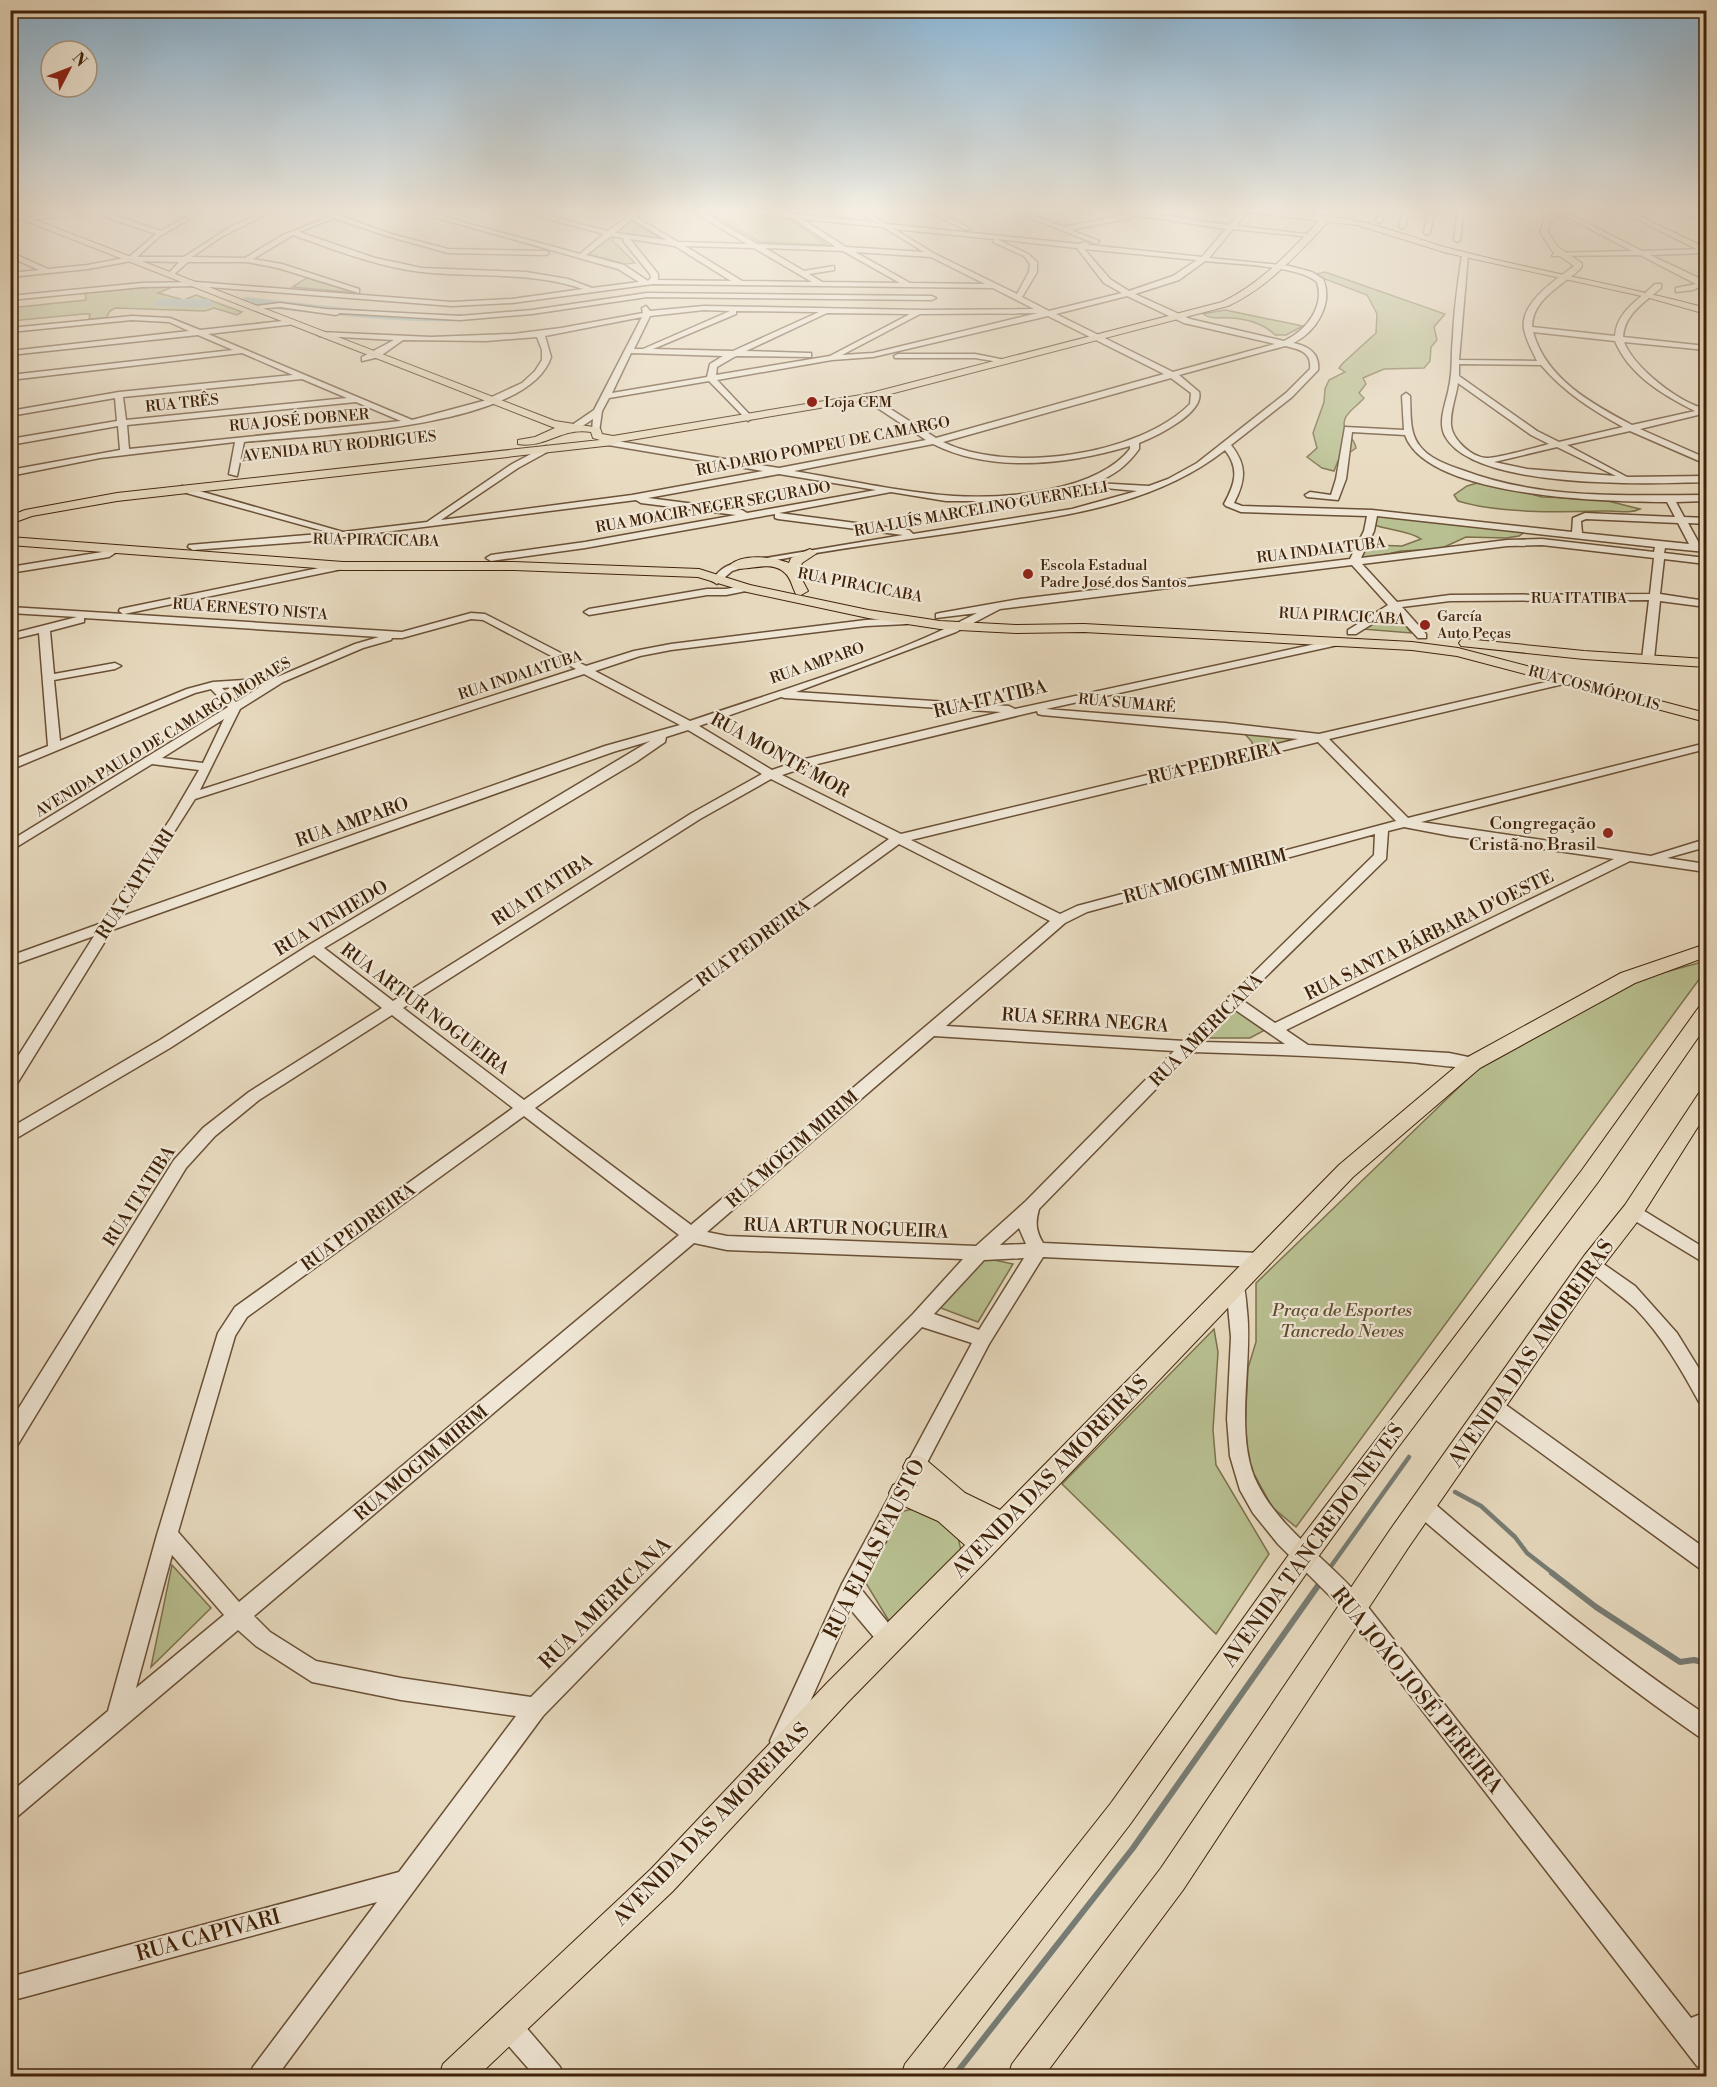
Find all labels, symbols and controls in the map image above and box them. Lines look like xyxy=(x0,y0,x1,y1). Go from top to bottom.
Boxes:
north arrow xyxy=(39,39,99,99)
text: N xyxy=(68,48,91,71)
street label: RUA TRÊS xyxy=(144,389,220,417)
place label: Loja CEM xyxy=(824,393,893,412)
marker: Loja CEM xyxy=(805,395,819,409)
street label: RUA JOSÉ DOBNER xyxy=(228,404,370,436)
street label: RUA DARIO POMPEU DE CAMARGO xyxy=(695,412,952,480)
street label: AVENIDA RUY RODRIGUES xyxy=(240,427,437,466)
street label: RUA MOACIR NEGER SEGURADO xyxy=(594,477,832,538)
street label: RUA LUÍS MARCELINO GUERNELLI xyxy=(852,477,1110,541)
street label: RUA PIRACICABA xyxy=(312,530,440,551)
street label: RUA INDAIATUBA xyxy=(1256,533,1387,568)
place label: Escola Estadual Padre José dos Santos xyxy=(1040,556,1187,592)
street label: RUA PIRACICABA xyxy=(796,564,925,607)
marker: Escola Estadual Padre José dos Santos xyxy=(1021,567,1035,581)
street label: RUA ITATIBA xyxy=(1531,589,1628,608)
street label: RUA ERNESTO NISTA xyxy=(172,595,329,624)
street label: RUA PIRACICABA xyxy=(1278,604,1407,629)
place label: García Auto Peças xyxy=(1436,607,1511,643)
marker: García Auto Peças xyxy=(1418,618,1432,632)
street label: RUA AMPARO xyxy=(767,638,867,689)
street label: RUA INDAIATUBA xyxy=(456,646,585,705)
street label: AVENIDA PAULO DE CAMARGO MORAES xyxy=(31,653,295,822)
street label: RUA COSMÓPOLIS xyxy=(1526,661,1662,715)
street label: RUA ITATIBA xyxy=(931,675,1050,724)
street label: RUA SUMARÉ xyxy=(1077,689,1177,717)
street label: RUA MONTE MOR xyxy=(706,708,854,803)
street label: RUA PEDREIRA xyxy=(1145,737,1283,790)
street label: RUA AMPARO xyxy=(292,792,412,853)
place label: Congregação Cristã no Brasil xyxy=(1469,812,1597,856)
street label: RUA CAPIVARI xyxy=(91,824,180,944)
marker: Congregação Cristã no Brasil xyxy=(1601,826,1615,840)
street label: RUA MOGIM MIRIM xyxy=(1121,844,1289,909)
street label: RUA ITATIBA xyxy=(488,849,598,932)
street label: RUA SANTA BÁRBARA D'OESTE xyxy=(1301,865,1558,1006)
street label: RUA VINHEDO xyxy=(270,875,392,961)
street label: RUA PEDREIRA xyxy=(692,894,815,993)
street label: RUA ARTUR NOGUEIRA xyxy=(336,939,514,1081)
street label: RUA AMERICANA xyxy=(1145,968,1269,1092)
street label: RUA SERRA NEGRA xyxy=(1001,1003,1170,1038)
street label: RUA MOGIM MIRIM xyxy=(721,1085,863,1213)
street label: RUA ITATIBA xyxy=(98,1141,181,1251)
street label: RUA PEDREIRA xyxy=(297,1178,420,1277)
street label: RUA ARTUR NOGUEIRA xyxy=(743,1213,949,1244)
street label: AVENIDA DAS AMOREIRAS xyxy=(1443,1235,1621,1473)
park label: Praça de Esportes Tancredo Neves xyxy=(1271,1299,1412,1343)
street label: AVENIDA DAS AMOREIRAS xyxy=(946,1370,1155,1584)
street label: RUA MOGIM MIRIM xyxy=(349,1400,493,1526)
street label: AVENIDA TANCREDO NEVES xyxy=(1216,1419,1411,1673)
street label: RUA ELIAS FAUSTO xyxy=(818,1455,931,1644)
street label: RUA AMERICANA xyxy=(534,1532,678,1675)
street label: RUA JOÃO JOSÉ PEREIRA xyxy=(1325,1581,1509,1799)
street label: AVENIDA DAS AMOREIRAS xyxy=(607,1718,816,1932)
street label: RUA CAPIVARI xyxy=(133,1904,283,1968)

